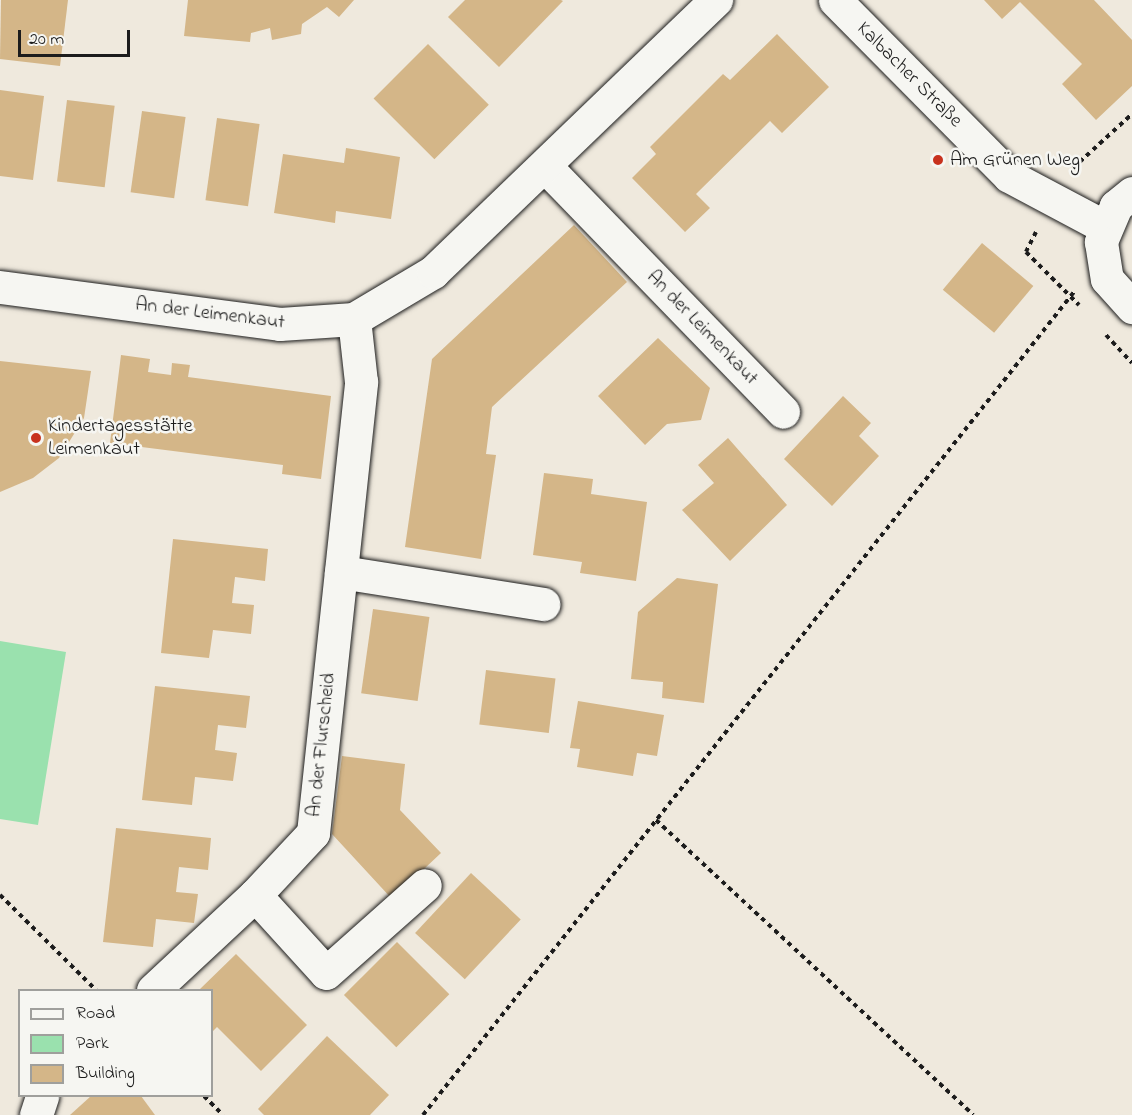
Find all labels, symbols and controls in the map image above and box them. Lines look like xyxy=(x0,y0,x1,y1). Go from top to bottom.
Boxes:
street label: Kalbacher Straße xyxy=(851,17,967,133)
scale bar xyxy=(21,18,134,56)
text: 20 m xyxy=(29,27,64,53)
place label: Am Grünen Weg xyxy=(950,148,1080,172)
marker: Am Grünen Weg xyxy=(931,153,945,167)
street label: An der Leimenkaut xyxy=(641,266,763,390)
street label: An der Leimenkaut xyxy=(134,293,286,335)
place label: Kindertagesstätte Leimenkaut xyxy=(48,414,193,461)
marker: Kindertagesstätte Leimenkaut xyxy=(29,431,43,445)
street label: An der Flurscheid xyxy=(302,672,342,818)
legend xyxy=(18,989,213,1097)
text: Road xyxy=(76,1001,115,1027)
text: Park xyxy=(76,1031,109,1057)
text: Building xyxy=(76,1061,135,1087)

